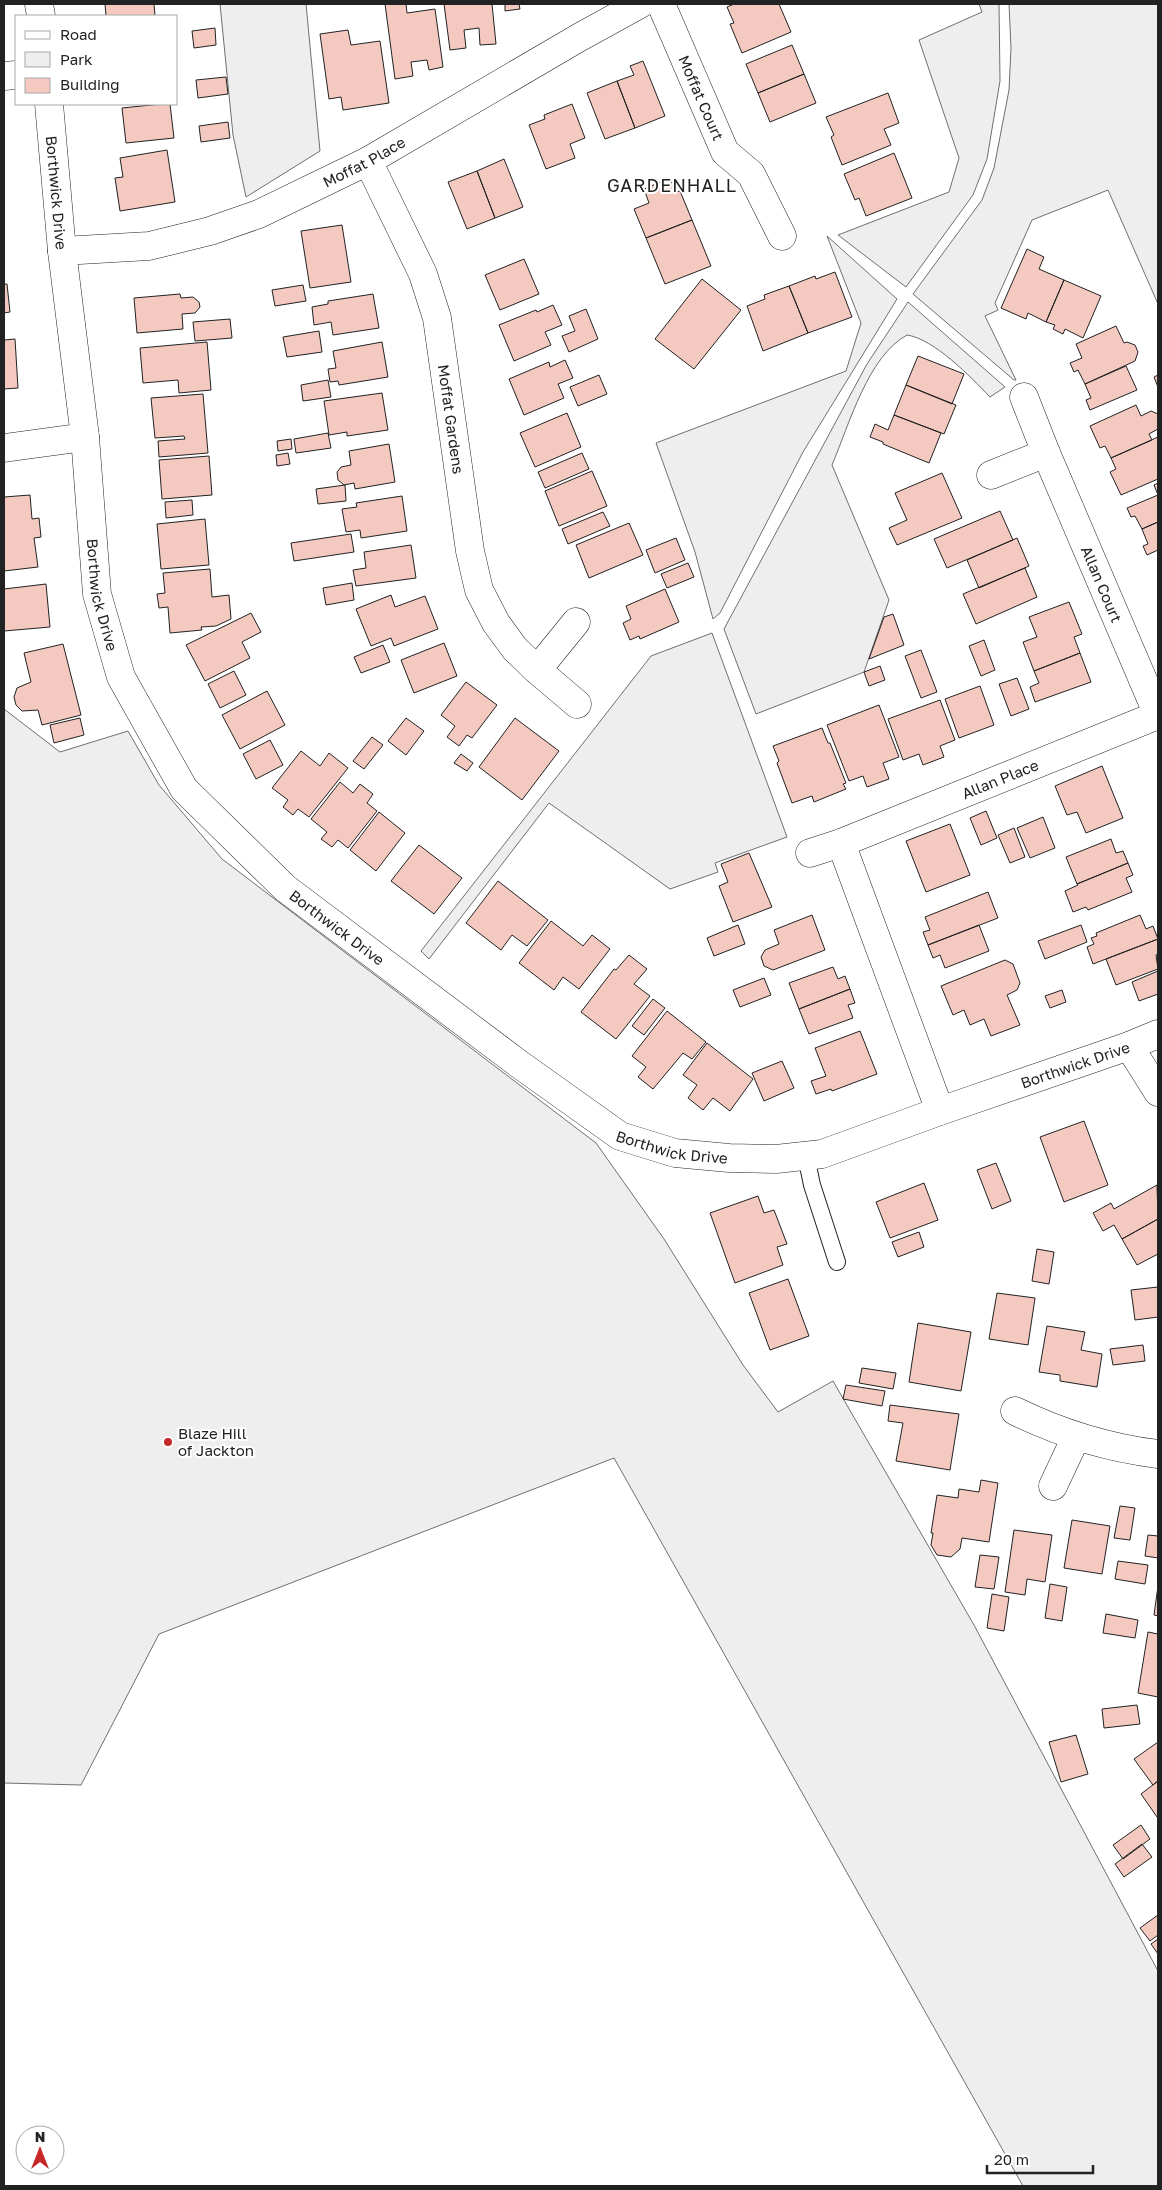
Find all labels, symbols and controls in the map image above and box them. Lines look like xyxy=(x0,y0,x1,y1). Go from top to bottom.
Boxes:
legend xyxy=(15,15,178,105)
text: Road xyxy=(60,25,97,43)
text: Park xyxy=(60,50,93,68)
street label: Moffat Court xyxy=(675,52,728,143)
text: Building xyxy=(60,75,120,93)
street label: Moffat Place xyxy=(320,132,408,191)
street label: Borthwick Drive xyxy=(43,135,71,251)
district label: GARDENHALL xyxy=(607,174,737,196)
street label: Moffat Gardens xyxy=(435,363,468,475)
street label: Borthwick Drive xyxy=(84,538,122,653)
street label: Allan Court xyxy=(1078,543,1126,625)
street label: Allan Place xyxy=(959,755,1041,802)
street label: Borthwick Drive xyxy=(286,886,388,969)
street label: Borthwick Drive xyxy=(1018,1037,1132,1092)
street label: Borthwick Drive xyxy=(614,1126,729,1167)
place label: Blaze Hill of Jackton xyxy=(178,1424,254,1459)
marker: Blaze Hill of Jackton xyxy=(162,1436,174,1448)
north arrow xyxy=(15,2125,65,2175)
text: N xyxy=(35,2128,45,2145)
scale bar xyxy=(987,2142,1093,2174)
text: 20 m xyxy=(994,2150,1029,2168)

